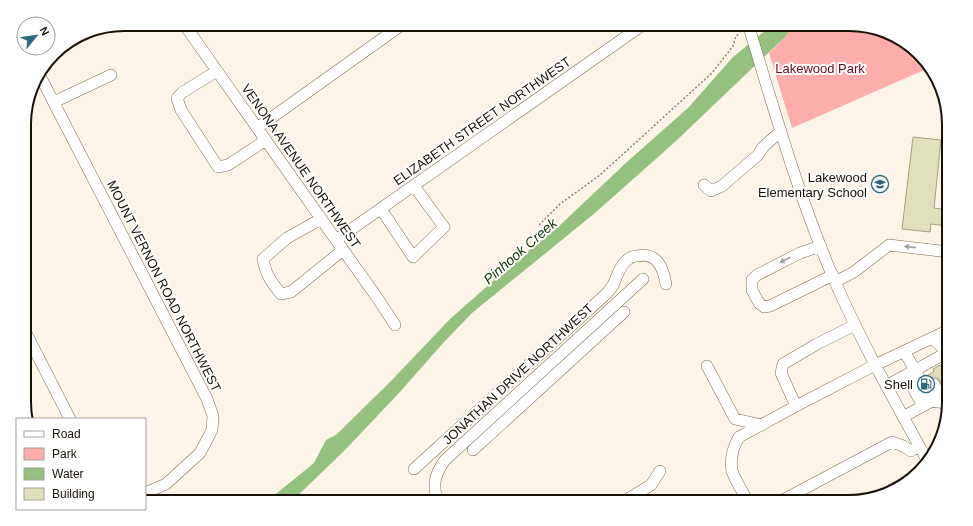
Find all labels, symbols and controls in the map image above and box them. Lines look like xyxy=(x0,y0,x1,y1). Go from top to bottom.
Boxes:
north arrow xyxy=(16,16,56,56)
text: N xyxy=(38,25,52,38)
street label: ELIZABETH STREET NORTHWEST xyxy=(391,54,573,188)
park label: Lakewood Park xyxy=(775,61,865,76)
street label: VENONA AVENUE NORTHWEST xyxy=(238,81,364,251)
place label: Lakewood Elementary School xyxy=(758,170,867,200)
school or university icon: Lakewood Elementary School xyxy=(870,174,890,194)
street label: MOUNT VERNON ROAD NORTHWEST xyxy=(104,178,224,394)
water label: Pinhook Creek xyxy=(480,214,561,287)
one-way arrow xyxy=(904,244,916,250)
one-way arrow xyxy=(779,257,791,264)
street label: JONATHAN DRIVE NORTHWEST xyxy=(440,300,596,448)
fuel station icon: Shell xyxy=(916,374,936,394)
place label: Shell xyxy=(884,377,913,392)
legend xyxy=(16,418,146,510)
text: Road xyxy=(52,427,81,441)
text: Park xyxy=(52,447,78,461)
text: Water xyxy=(52,467,84,481)
text: Building xyxy=(52,487,95,501)

